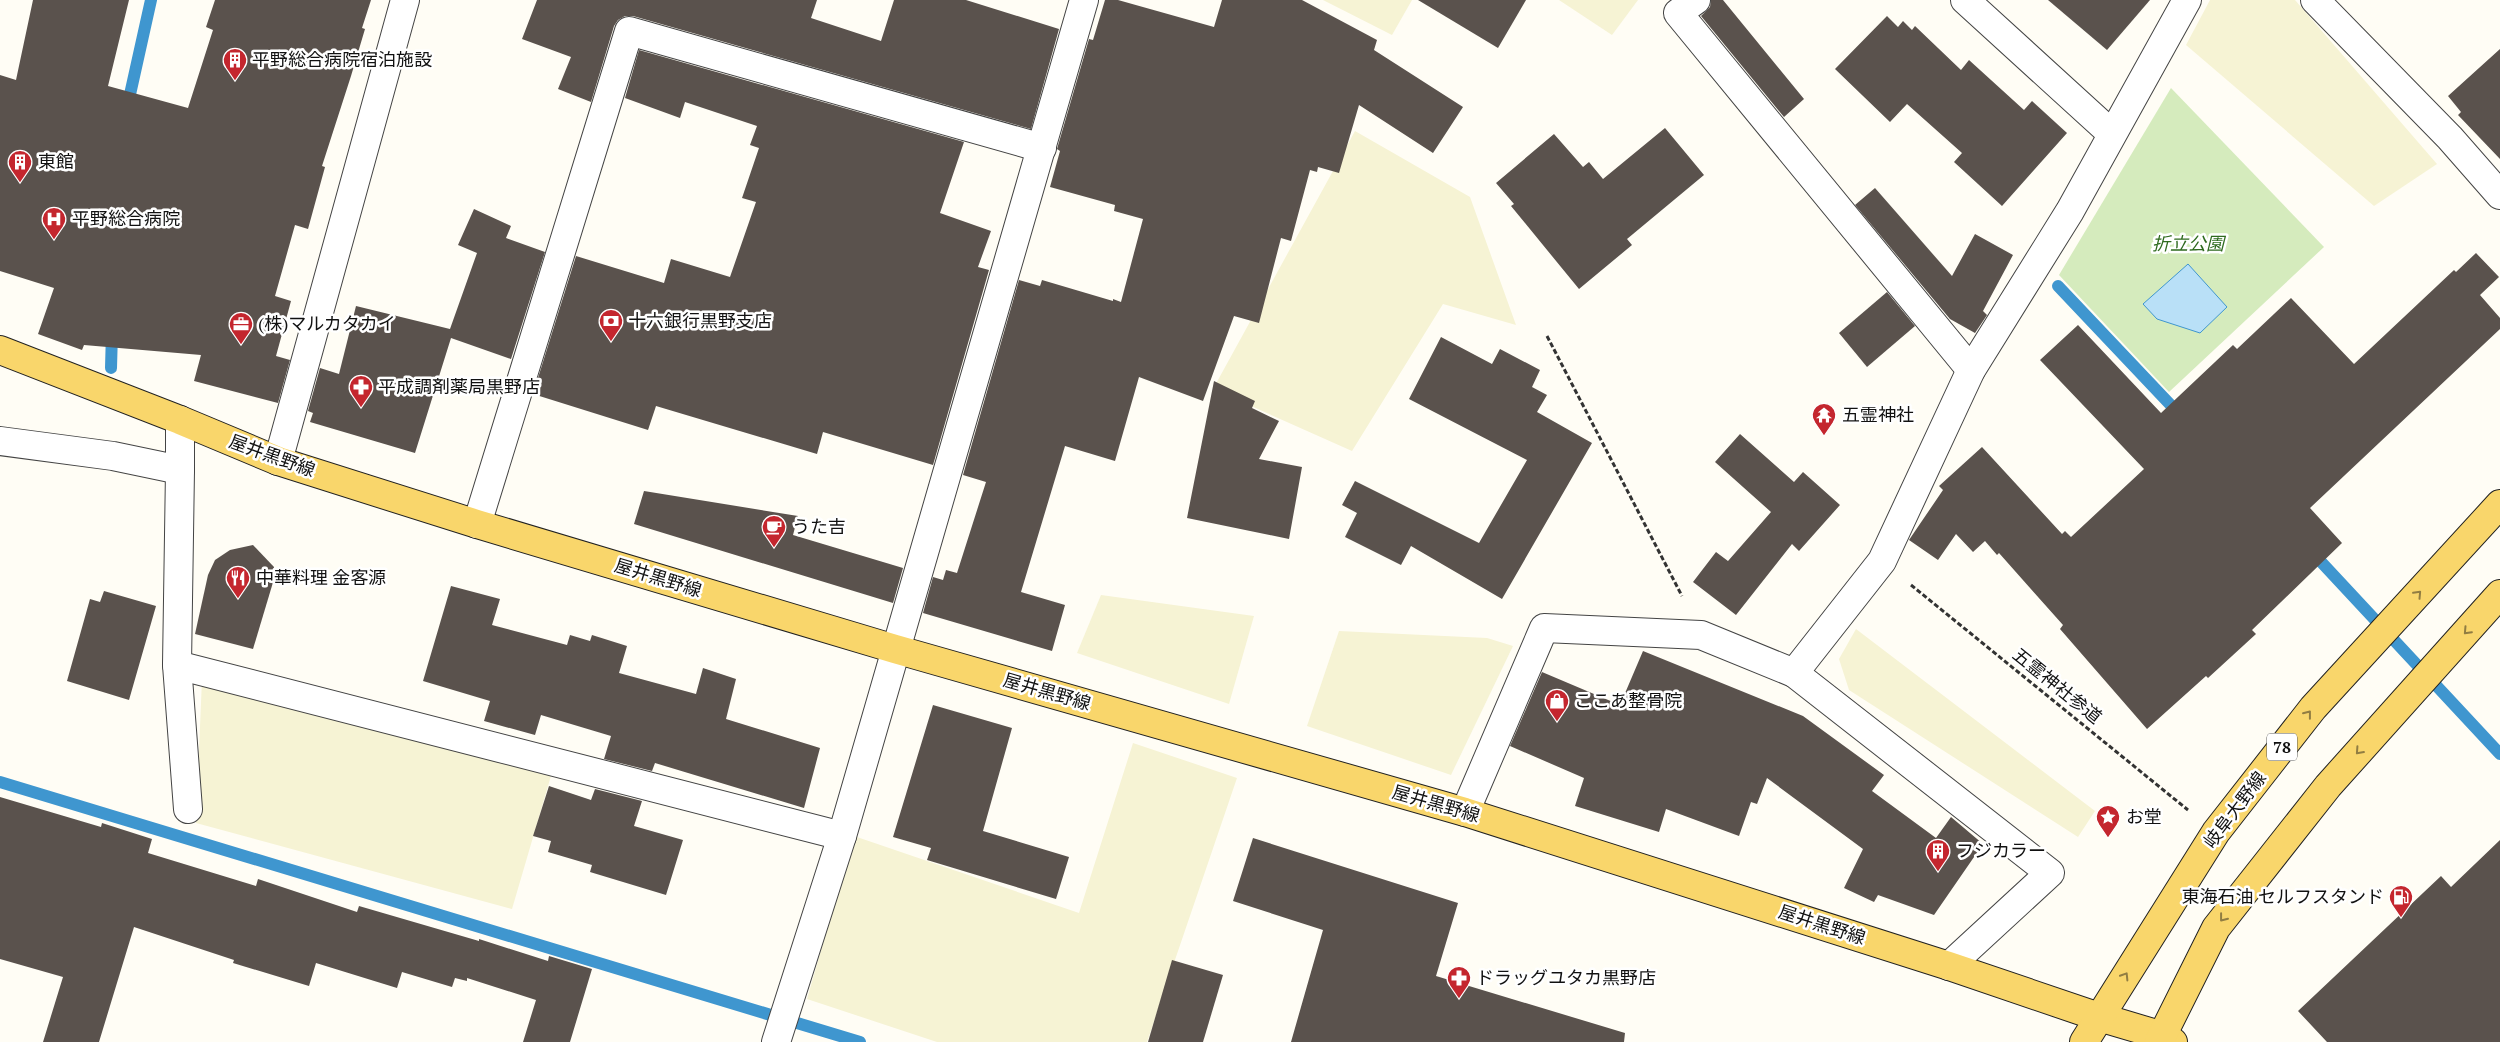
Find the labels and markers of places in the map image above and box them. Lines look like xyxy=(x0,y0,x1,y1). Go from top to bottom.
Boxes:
building icon: 平野総合病院宿泊施設 xyxy=(222,47,248,81)
place label: 平野総合病院宿泊施設 xyxy=(252,47,432,71)
building icon: 東館 xyxy=(7,149,33,183)
place label: 東館 xyxy=(38,149,74,173)
hospital icon: 平野総合病院 xyxy=(41,206,67,240)
place label: 平野総合病院 xyxy=(72,206,180,230)
bank icon: 十六銀行黒野支店 xyxy=(598,308,624,342)
place label: 十六銀行黒野支店 xyxy=(628,308,772,332)
office icon: (株)マルカタカイ xyxy=(228,311,254,345)
place label: (株)マルカタカイ xyxy=(258,311,396,335)
pharmacy icon: 平成調剤薬局黒野店 xyxy=(348,374,374,408)
place label: 平成調剤薬局黒野店 xyxy=(378,374,540,398)
temple icon: 五霊神社 xyxy=(1811,402,1837,436)
place label: 五霊神社 xyxy=(1842,402,1914,426)
cafe icon: うた吉 xyxy=(761,514,787,548)
place label: うた吉 xyxy=(792,514,846,538)
restaurant icon: 中華料理 金客源 xyxy=(225,565,251,599)
place label: 中華料理 金客源 xyxy=(256,565,386,589)
shop icon: ここあ整骨院 xyxy=(1544,688,1570,722)
place label: ここあ整骨院 xyxy=(1574,688,1682,712)
place icon: お堂 xyxy=(2095,804,2121,838)
place label: お堂 xyxy=(2126,804,2162,828)
building icon: フジカラー xyxy=(1925,838,1951,872)
place label: フジカラー xyxy=(1956,838,2046,862)
place label: 東海石油 セルフスタンド xyxy=(2182,884,2384,908)
fuel station icon: 東海石油 セルフスタンド xyxy=(2388,884,2414,918)
pharmacy icon: ドラッグユタカ黒野店 xyxy=(1446,965,1472,999)
place label: ドラッグユタカ黒野店 xyxy=(1476,965,1656,989)

